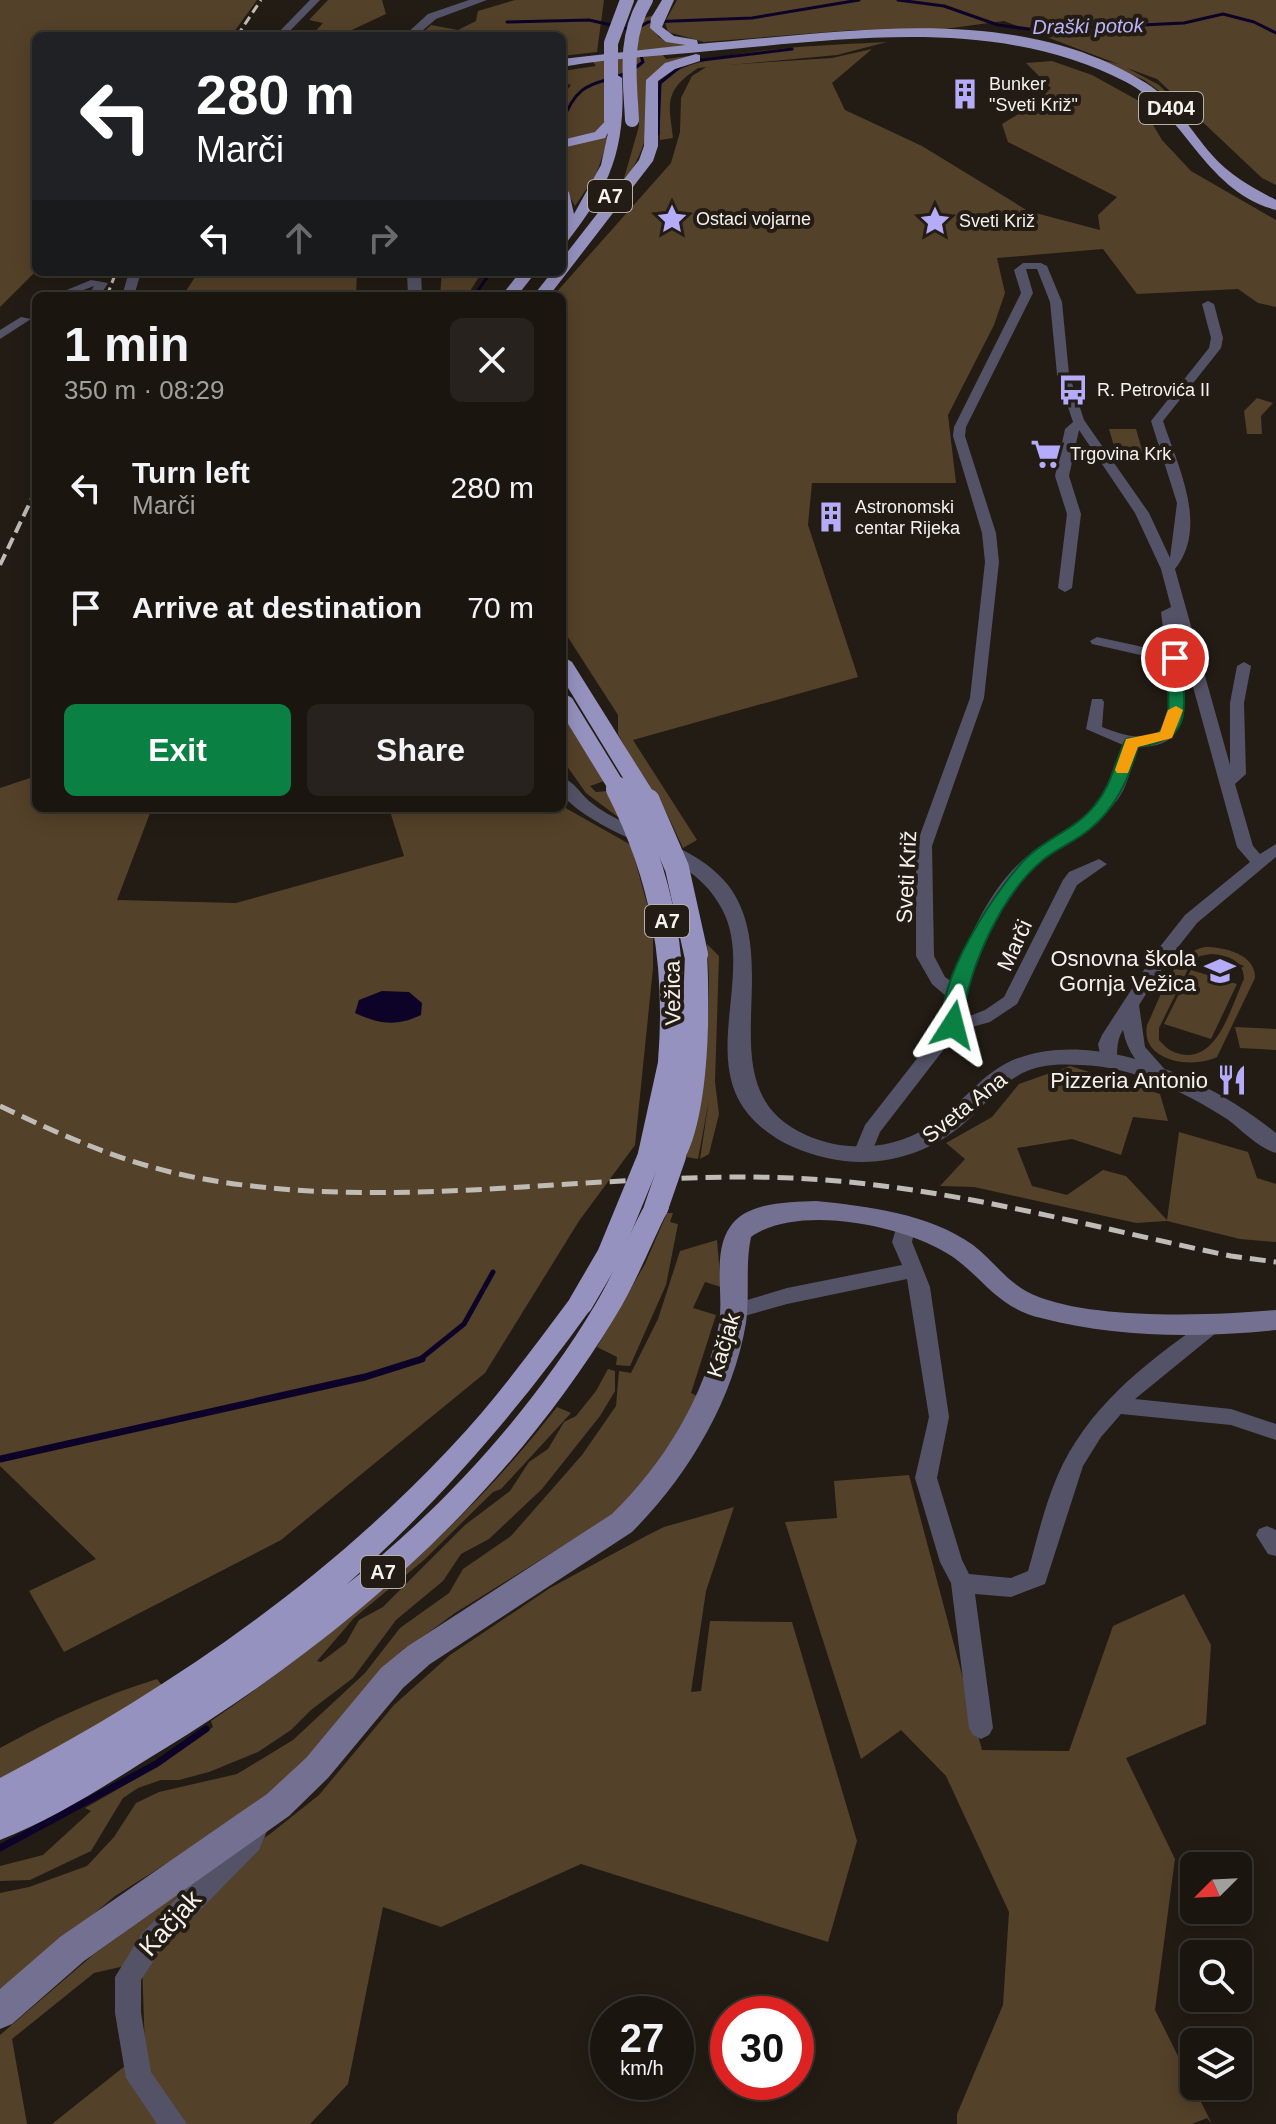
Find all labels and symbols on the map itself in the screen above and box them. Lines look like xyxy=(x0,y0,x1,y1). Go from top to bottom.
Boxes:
water label: Draški potok xyxy=(1032,14,1145,38)
place label: Bunker "Sveti Križ" xyxy=(989,74,1078,115)
building icon: Bunker "Sveti Križ" xyxy=(948,77,982,111)
road number: D404 xyxy=(1139,92,1203,124)
road number: A7 xyxy=(588,180,632,212)
place icon: Ostaci vojarne xyxy=(655,202,689,236)
place icon: Sveti Križ xyxy=(918,204,952,238)
place label: Ostaci vojarne xyxy=(696,209,811,229)
place label: Sveti Križ xyxy=(959,211,1035,231)
bus stop icon: R. Petrovića II xyxy=(1056,373,1090,407)
place label: R. Petrovića II xyxy=(1097,380,1210,400)
supermarket icon: Trgovina Krk xyxy=(1029,437,1063,471)
place label: Trgovina Krk xyxy=(1070,444,1172,464)
place label: Astronomski centar Rijeka xyxy=(855,497,961,538)
building icon: Astronomski centar Rijeka xyxy=(814,500,848,534)
pin xyxy=(1141,624,1209,692)
street label: Sveti Križ xyxy=(892,830,921,924)
road number: A7 xyxy=(645,905,689,937)
street label: Marči xyxy=(992,916,1037,975)
place label: Osnovna škola Gornja Vežica xyxy=(1050,946,1197,996)
school or university icon: Osnovna škola Gornja Vežica xyxy=(1203,954,1237,988)
street label: Vežica xyxy=(659,960,686,1026)
position arrow xyxy=(911,983,995,1067)
restaurant icon: Pizzeria Antonio xyxy=(1215,1063,1249,1097)
street label: Sveta Ana xyxy=(917,1066,1012,1148)
place label: Pizzeria Antonio xyxy=(1050,1068,1208,1093)
street label: Kačjak xyxy=(702,1309,745,1380)
road number: A7 xyxy=(361,1556,405,1588)
north arrow xyxy=(1180,1852,1252,1924)
street label: Kačjak xyxy=(133,1883,208,1962)
speed limit sign: 30 xyxy=(710,1996,814,2100)

